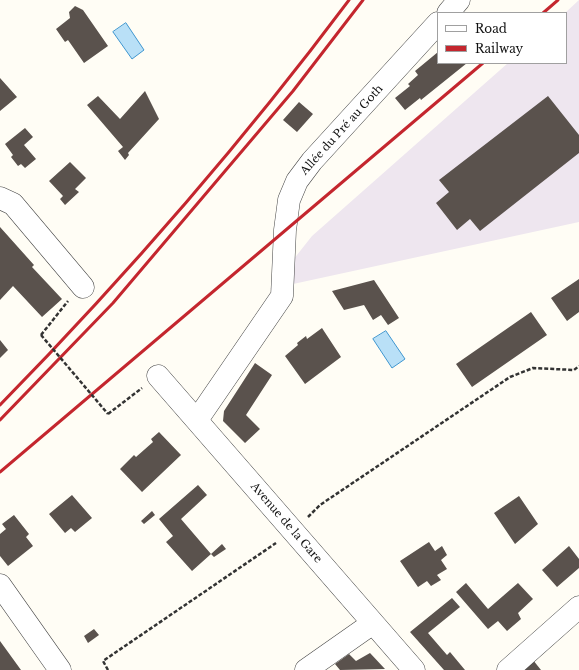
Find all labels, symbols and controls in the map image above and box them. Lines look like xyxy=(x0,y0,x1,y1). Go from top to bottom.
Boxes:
legend xyxy=(437,12,567,64)
text: Road xyxy=(475,21,507,36)
text: Railway xyxy=(475,41,523,56)
street label: Allée du Pré au Goth xyxy=(298,82,386,178)
street label: Avenue de la Gare xyxy=(248,480,324,566)

